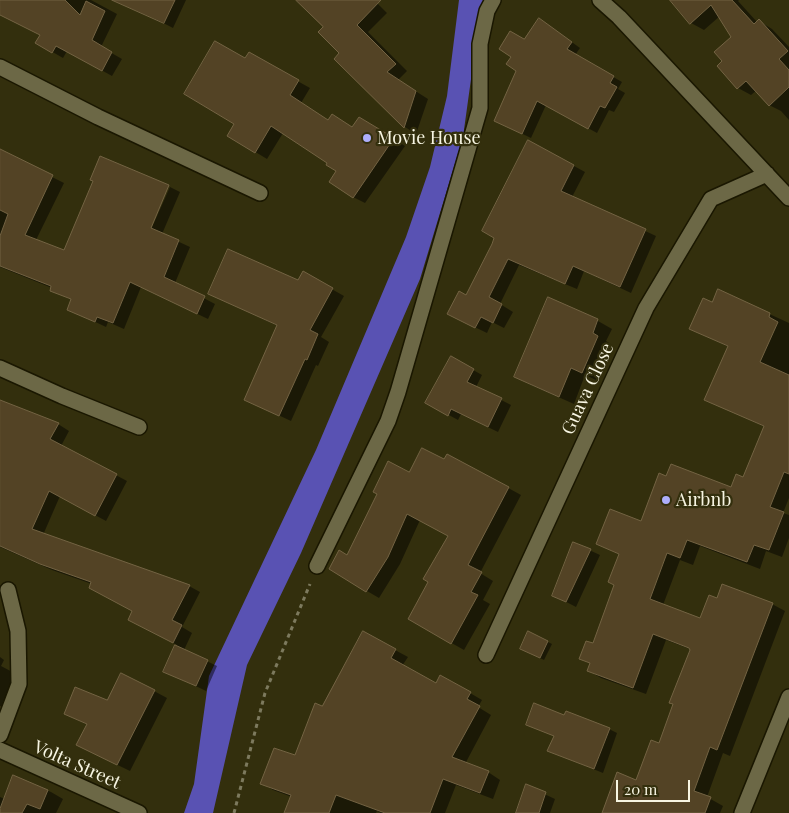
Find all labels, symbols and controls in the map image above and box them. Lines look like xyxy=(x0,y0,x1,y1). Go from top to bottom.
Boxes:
place label: Movie House xyxy=(377,127,481,149)
marker: Movie House xyxy=(361,132,373,144)
street label: Guava Close xyxy=(557,340,619,438)
place label: Airbnb xyxy=(676,489,731,511)
marker: Airbnb xyxy=(660,494,672,506)
street label: Volta Street xyxy=(30,736,124,794)
scale bar xyxy=(619,770,693,802)
text: 20 m xyxy=(624,779,657,799)

